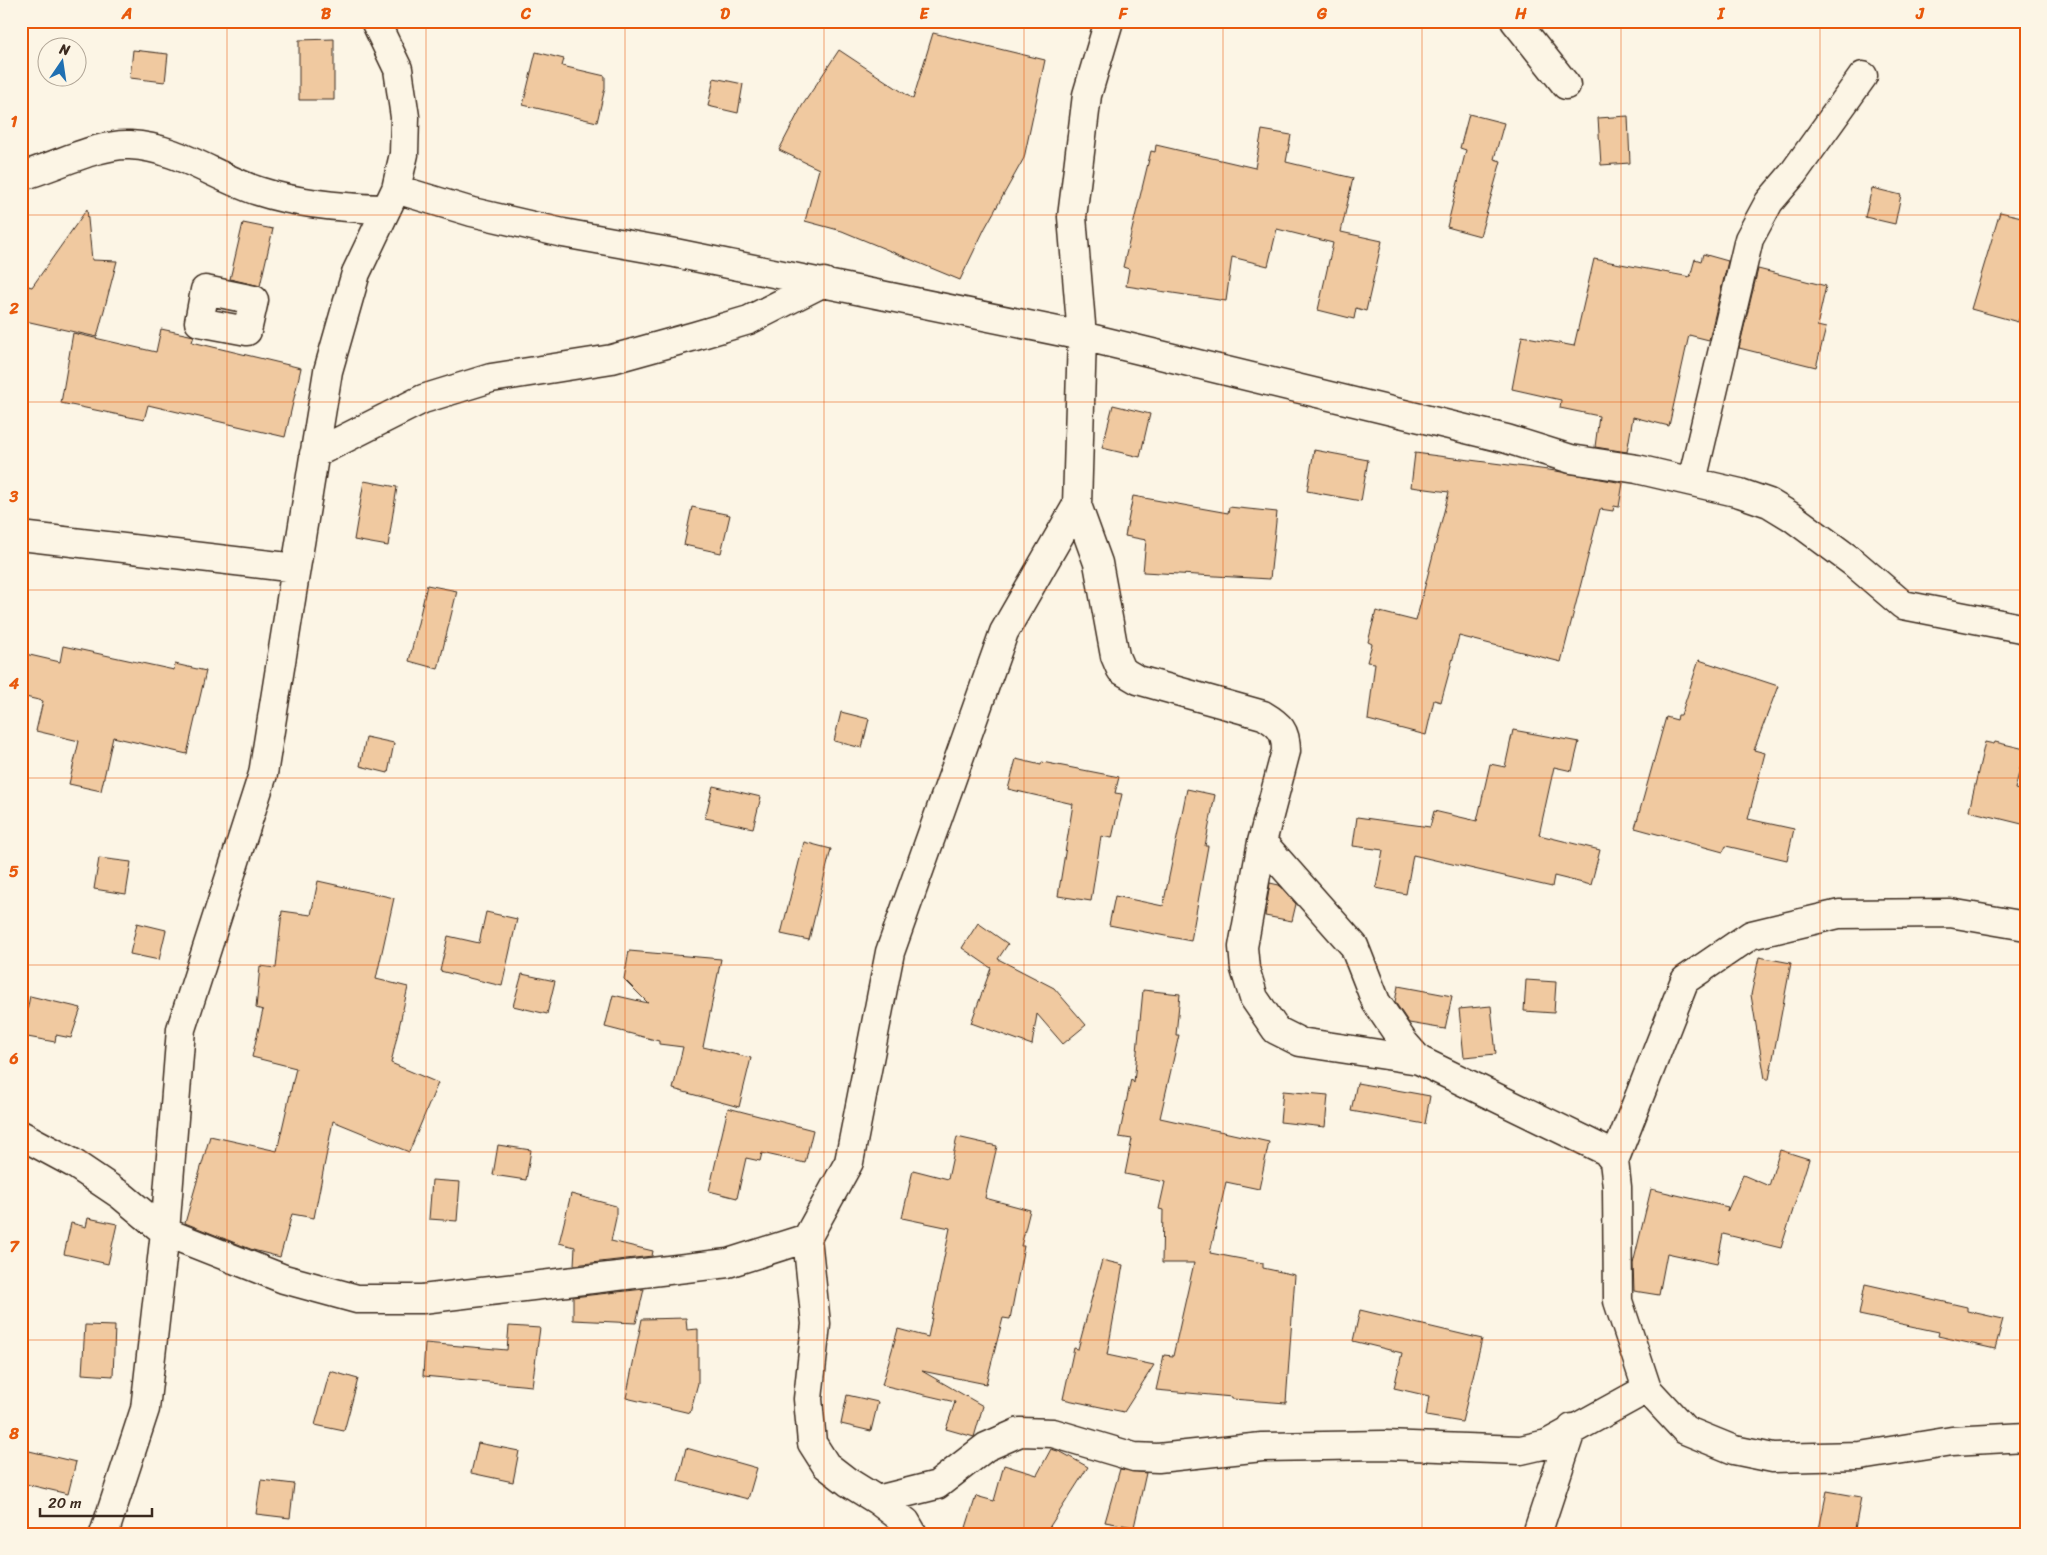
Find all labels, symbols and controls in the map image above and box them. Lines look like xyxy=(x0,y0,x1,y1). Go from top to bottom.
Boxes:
text: A xyxy=(121,0,132,28)
text: B xyxy=(321,0,332,28)
text: C xyxy=(520,0,532,28)
text: D xyxy=(720,0,730,28)
text: E xyxy=(920,0,930,28)
text: F xyxy=(1118,0,1129,28)
text: G xyxy=(1316,0,1328,28)
text: H xyxy=(1514,0,1527,28)
text: I xyxy=(1717,0,1726,28)
text: J xyxy=(1915,0,1925,28)
text: N xyxy=(56,36,73,63)
north arrow xyxy=(38,38,88,88)
text: 1 xyxy=(11,107,18,136)
text: 2 xyxy=(8,294,19,323)
text: 3 xyxy=(9,482,19,511)
text: 4 xyxy=(8,669,19,698)
text: 5 xyxy=(9,857,19,886)
text: 6 xyxy=(8,1044,19,1073)
text: 7 xyxy=(9,1232,20,1261)
text: 8 xyxy=(8,1419,19,1448)
scale bar xyxy=(40,1485,152,1517)
text: 20 m xyxy=(48,1490,82,1516)

